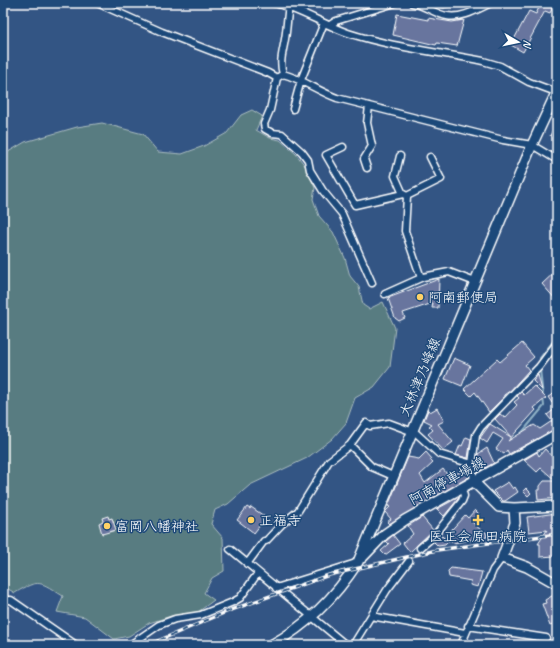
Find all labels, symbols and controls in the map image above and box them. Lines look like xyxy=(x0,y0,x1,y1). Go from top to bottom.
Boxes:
north arrow xyxy=(498,22,538,62)
text: N xyxy=(520,39,535,50)
place label: 阿南郵便局 xyxy=(428,289,498,306)
marker: 阿南郵便局 xyxy=(415,292,425,302)
street label: 大林津乃峰線 xyxy=(396,335,444,419)
street label: 阿南停車場線 xyxy=(406,453,488,509)
place label: 正福寺 xyxy=(259,512,301,529)
marker: 医正会原田病院 xyxy=(472,514,484,526)
marker: 正福寺 xyxy=(246,515,256,525)
place label: 富岡八幡神社 xyxy=(115,518,199,535)
marker: 富岡八幡神社 xyxy=(102,521,112,531)
place label: 医正会原田病院 xyxy=(429,528,527,545)

